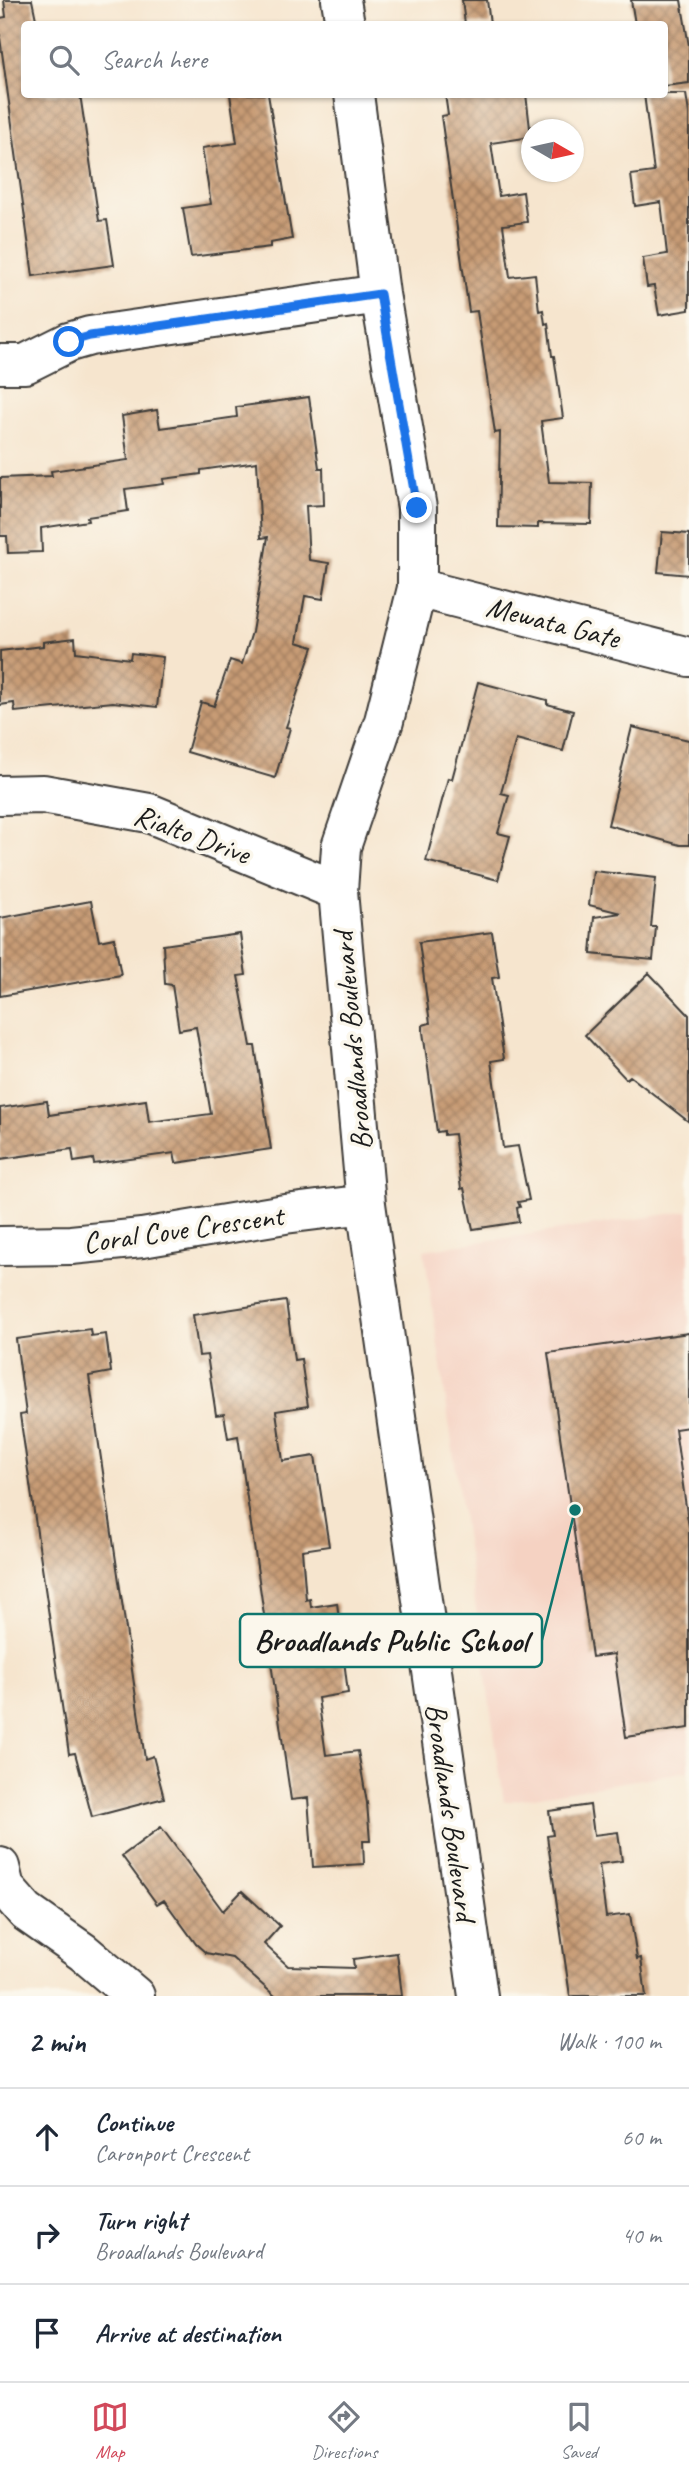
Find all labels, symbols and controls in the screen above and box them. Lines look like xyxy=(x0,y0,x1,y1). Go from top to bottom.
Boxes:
search box xyxy=(21,21,668,98)
icon: search xyxy=(45,41,83,79)
text: Search here xyxy=(101,43,207,76)
north arrow xyxy=(521,119,584,182)
route start xyxy=(53,326,84,357)
route end xyxy=(401,492,432,523)
street label: Mewata Gate xyxy=(483,587,626,657)
street label: Rialto Drive xyxy=(129,796,257,873)
street label: Broadlands Boulevard xyxy=(323,926,380,1152)
street label: Coral Cove Crescent xyxy=(81,1196,288,1262)
callout: Broadlands Public School xyxy=(240,1614,542,1667)
text: Broadlands Public School xyxy=(254,1620,534,1661)
street label: Broadlands Boulevard xyxy=(417,1701,486,1927)
text: 2 min xyxy=(28,2023,85,2061)
text: Walk · 100 m xyxy=(557,2027,661,2056)
text: Continue xyxy=(95,2106,173,2139)
icon: ahead xyxy=(28,2118,66,2156)
text: 60 m xyxy=(622,2123,661,2152)
text: Caronport Crescent xyxy=(95,2139,249,2168)
text: Turn right xyxy=(95,2204,186,2237)
icon: right xyxy=(28,2216,66,2254)
text: 40 m xyxy=(622,2221,661,2250)
text: Broadlands Boulevard xyxy=(95,2237,263,2266)
icon: arrive xyxy=(28,2314,66,2352)
text: Arrive at destination xyxy=(95,2317,281,2350)
tab: Map xyxy=(91,2398,129,2464)
tab: Directions xyxy=(311,2398,378,2464)
tab: Saved xyxy=(560,2398,598,2464)

